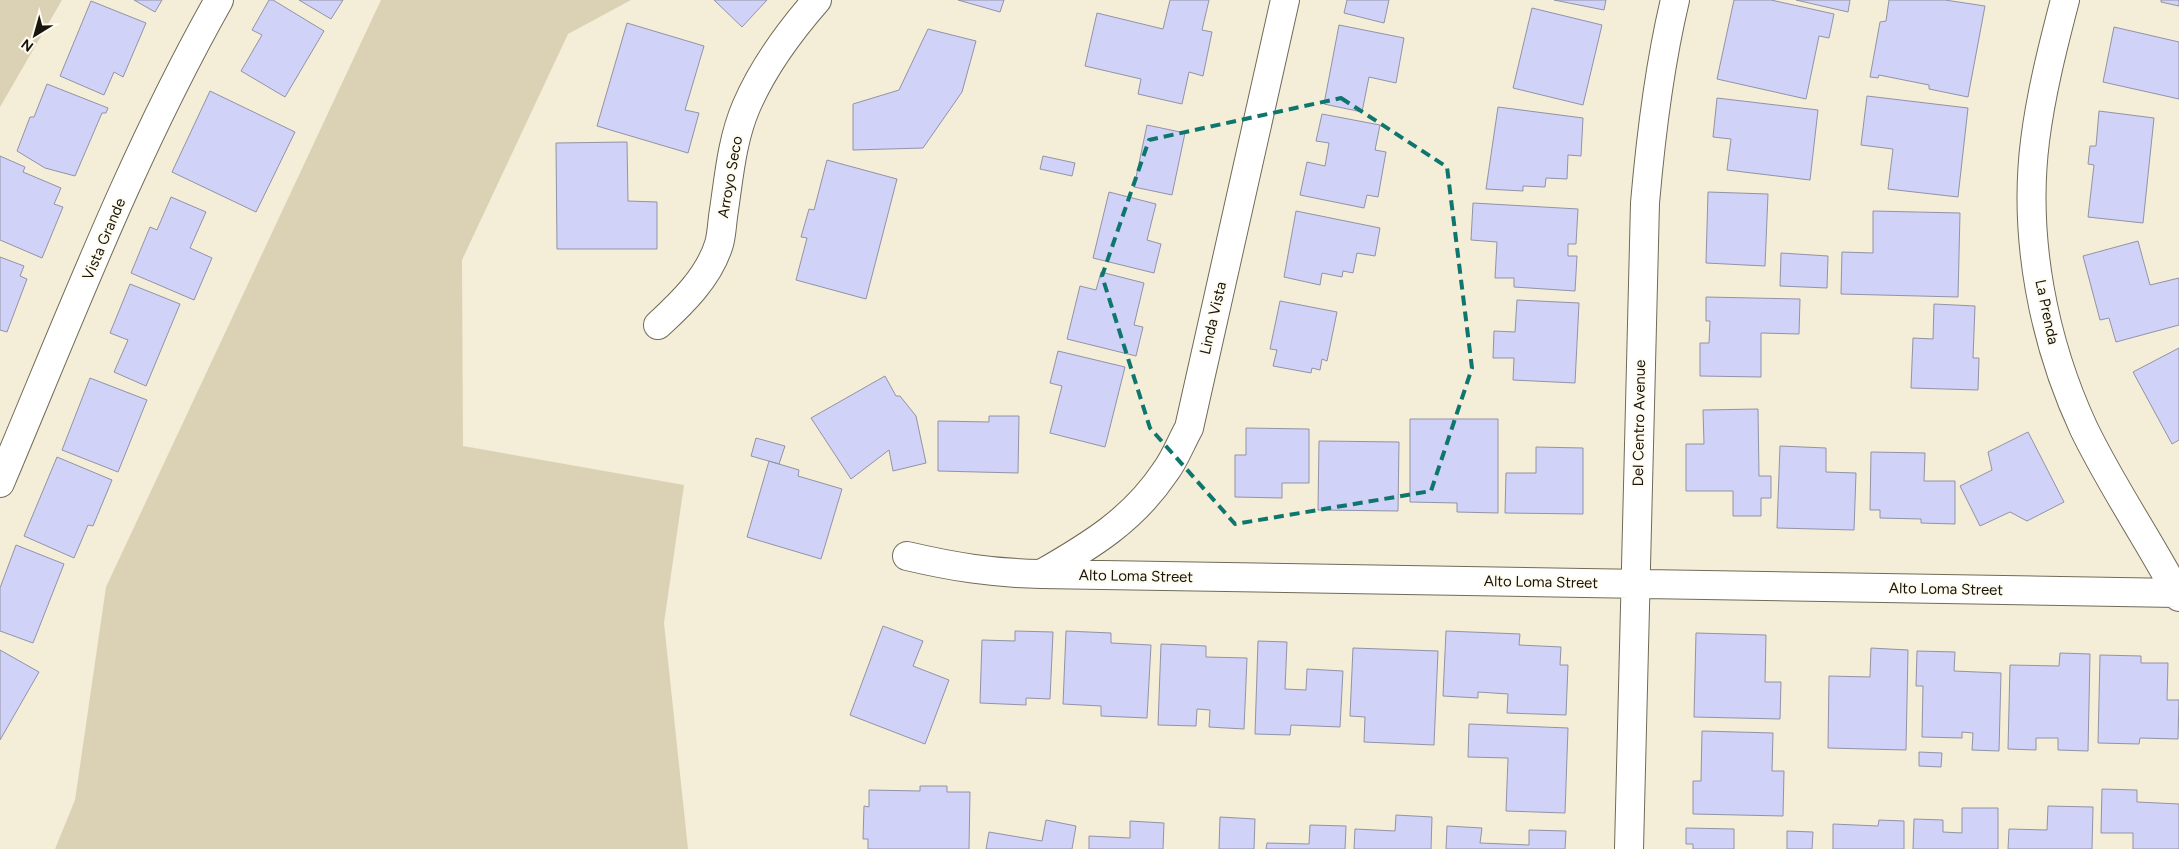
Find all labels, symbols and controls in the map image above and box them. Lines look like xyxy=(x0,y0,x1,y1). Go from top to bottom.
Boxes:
north arrow xyxy=(10,10,60,60)
text: N xyxy=(18,35,37,55)
street label: Arroyo Seco xyxy=(714,134,746,220)
street label: Vista Grande xyxy=(79,195,129,283)
street label: La Prenda xyxy=(2031,278,2063,346)
street label: Linda Vista xyxy=(1196,280,1230,356)
street label: Del Centro Avenue xyxy=(1629,359,1649,487)
street label: Alto Loma Street xyxy=(1079,566,1194,586)
street label: Alto Loma Street xyxy=(1484,572,1599,592)
street label: Alto Loma Street xyxy=(1889,579,2004,599)

